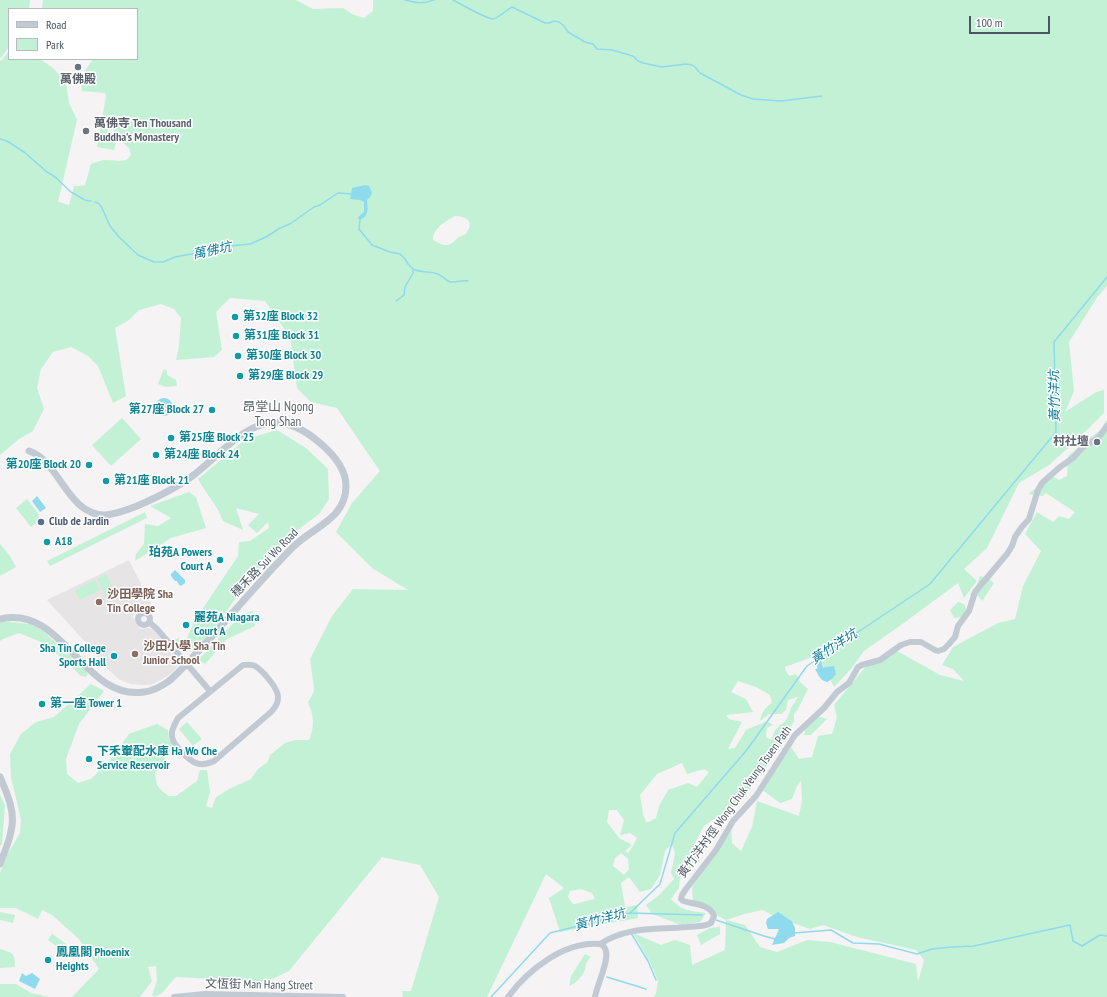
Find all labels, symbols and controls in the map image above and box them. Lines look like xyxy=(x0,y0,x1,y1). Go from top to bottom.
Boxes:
legend xyxy=(8,8,138,60)
scale bar xyxy=(971,8,1052,34)
text: 100 m xyxy=(976,15,1003,30)
text: Road xyxy=(46,17,66,32)
text: Park xyxy=(46,37,64,52)
marker: 萬佛殿 xyxy=(73,62,83,72)
place label: 萬佛殿 xyxy=(60,73,96,87)
place label: 萬佛寺 Ten Thousand Buddha's Monastery xyxy=(94,117,192,145)
marker: 萬佛寺 Ten Thousand Buddha's Monastery xyxy=(81,126,91,136)
water label: 萬佛坑 xyxy=(191,239,233,263)
place label: 第32座 Block 32 xyxy=(243,310,318,324)
marker: 第32座 Block 32 xyxy=(230,312,240,322)
place label: 第31座 Block 31 xyxy=(244,329,319,343)
marker: 第31座 Block 31 xyxy=(231,331,241,341)
place label: 第30座 Block 30 xyxy=(246,349,321,363)
marker: 第30座 Block 30 xyxy=(233,351,243,361)
place label: 第29座 Block 29 xyxy=(248,369,323,383)
water label: 黃竹洋坑 xyxy=(1047,370,1063,422)
marker: 第29座 Block 29 xyxy=(235,371,245,381)
district label: 昂堂山 Ngong Tong Shan xyxy=(242,399,314,430)
place label: 第27座 Block 27 xyxy=(129,403,204,417)
marker: 第27座 Block 27 xyxy=(207,405,217,415)
place label: 第25座 Block 25 xyxy=(179,431,254,445)
marker: 第25座 Block 25 xyxy=(166,433,176,443)
place label: 村社壇 xyxy=(1053,435,1089,449)
marker: 村社壇 xyxy=(1092,437,1102,447)
place label: 第24座 Block 24 xyxy=(164,448,239,462)
marker: 第24座 Block 24 xyxy=(151,450,161,460)
place label: 第20座 Block 20 xyxy=(6,458,81,472)
marker: 第20座 Block 20 xyxy=(84,460,94,470)
place label: 第21座 Block 21 xyxy=(114,474,189,488)
marker: 第21座 Block 21 xyxy=(101,476,111,486)
place label: Club de Jardin xyxy=(49,515,109,529)
marker: Club de Jardin xyxy=(36,517,46,527)
street label: 穗禾路 Sui Wo Road xyxy=(229,526,301,600)
place label: A18 xyxy=(55,535,72,549)
marker: A18 xyxy=(42,537,52,547)
place label: 珀苑A Powers Court A xyxy=(149,546,212,574)
marker: 珀苑A Powers Court A xyxy=(215,555,225,565)
place label: 沙田學院 Sha Tin College xyxy=(107,588,173,616)
marker: 沙田學院 Sha Tin College xyxy=(94,597,104,607)
place label: 麗苑A Niagara Court A xyxy=(194,611,259,639)
marker: 麗苑A Niagara Court A xyxy=(181,620,191,630)
water label: 黃竹洋坑 xyxy=(808,626,860,668)
place label: 沙田小學 Sha Tin Junior School xyxy=(143,640,225,668)
place label: Sha Tin College Sports Hall xyxy=(40,642,106,670)
marker: 沙田小學 Sha Tin Junior School xyxy=(130,649,140,659)
marker: Sha Tin College Sports Hall xyxy=(109,651,119,661)
place label: 第一座 Tower 1 xyxy=(50,697,122,711)
marker: 第一座 Tower 1 xyxy=(37,699,47,709)
street label: 黃竹洋村徑 Wong Chuk Yeung Tsuen Path xyxy=(675,723,795,881)
place label: 下禾輋配水庫 Ha Wo Che Service Reservoir xyxy=(97,745,217,773)
marker: 下禾輋配水庫 Ha Wo Che Service Reservoir xyxy=(84,754,94,764)
water label: 黃竹洋坑 xyxy=(573,906,627,934)
place label: 鳳凰閣 Phoenix Heights xyxy=(56,946,129,974)
marker: 鳳凰閣 Phoenix Heights xyxy=(43,955,53,965)
street label: 文恆街 Man Hang Street xyxy=(205,977,313,993)

